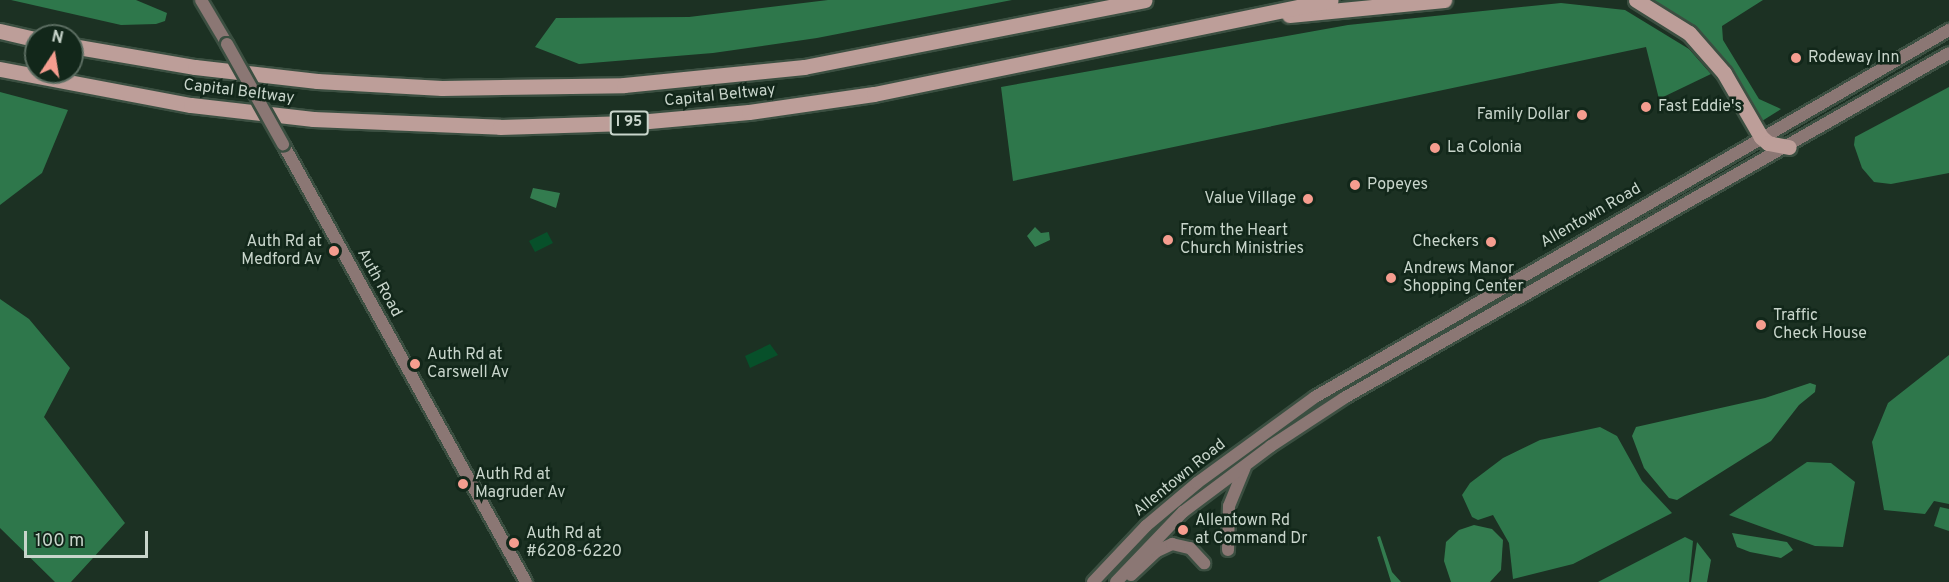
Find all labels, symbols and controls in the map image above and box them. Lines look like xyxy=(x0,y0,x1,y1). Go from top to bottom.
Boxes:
north arrow xyxy=(24,24,84,84)
text: N xyxy=(50,27,65,49)
place label: Rodeway Inn xyxy=(1808,48,1899,68)
marker: Rodeway Inn xyxy=(1789,51,1803,65)
street label: Capital Beltway xyxy=(182,76,296,108)
street label: Capital Beltway xyxy=(663,81,777,111)
place label: Fast Eddie's xyxy=(1658,97,1742,117)
marker: Fast Eddie's xyxy=(1639,100,1653,114)
place label: Family Dollar xyxy=(1477,105,1570,125)
marker: Family Dollar xyxy=(1575,108,1589,122)
road number: I 95 xyxy=(610,111,648,135)
place label: La Colonia xyxy=(1447,138,1522,158)
marker: La Colonia xyxy=(1428,141,1442,155)
place label: Popeyes xyxy=(1367,175,1428,195)
marker: Popeyes xyxy=(1348,178,1362,192)
street label: Allentown Road xyxy=(1537,180,1645,252)
place label: Value Village xyxy=(1204,189,1296,209)
marker: Value Village xyxy=(1301,192,1315,206)
place label: From the Heart Church Ministries xyxy=(1180,221,1304,259)
place label: Auth Rd at Medford Av xyxy=(241,232,322,270)
place label: Checkers xyxy=(1412,232,1479,252)
marker: From the Heart Church Ministries xyxy=(1161,233,1175,247)
marker: Checkers xyxy=(1484,235,1498,249)
marker: Auth Rd at Medford Av xyxy=(327,244,341,258)
street label: Auth Road xyxy=(352,245,406,321)
place label: Andrews Manor Shopping Center xyxy=(1403,259,1524,297)
marker: Andrews Manor Shopping Center xyxy=(1384,271,1398,285)
place label: Traffic Check House xyxy=(1773,306,1867,344)
marker: Traffic Check House xyxy=(1754,318,1768,332)
place label: Auth Rd at Carswell Av xyxy=(427,345,510,383)
marker: Auth Rd at Carswell Av xyxy=(408,357,422,371)
street label: Allentown Road xyxy=(1130,435,1230,521)
place label: Auth Rd at Magruder Av xyxy=(475,465,566,503)
marker: Auth Rd at Magruder Av xyxy=(456,477,470,491)
place label: Allentown Rd at Command Dr xyxy=(1195,511,1307,549)
scale bar xyxy=(27,519,152,557)
marker: Allentown Rd at Command Dr xyxy=(1176,523,1190,537)
place label: Auth Rd at #6208-6220 xyxy=(526,524,622,562)
text: 100 m xyxy=(35,530,84,553)
marker: Auth Rd at #6208-6220 xyxy=(507,536,521,550)

